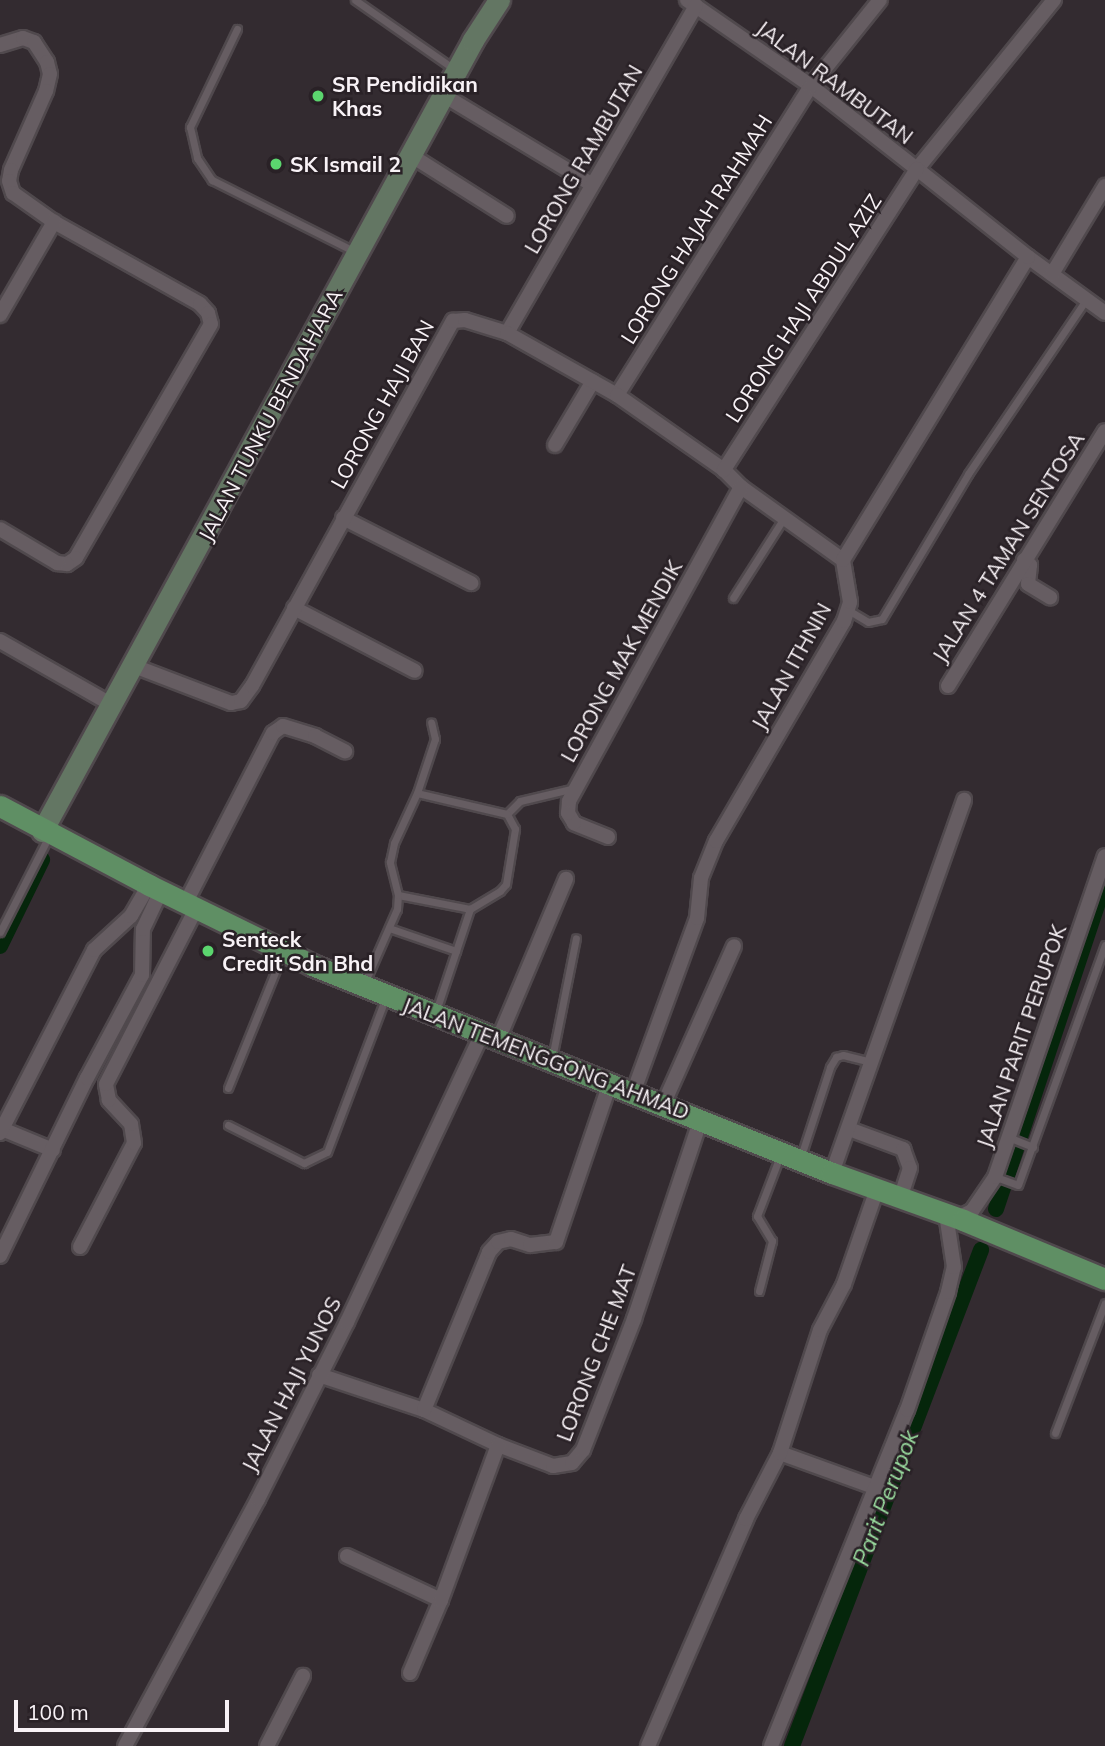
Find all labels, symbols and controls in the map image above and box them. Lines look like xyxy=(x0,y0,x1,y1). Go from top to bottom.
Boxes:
street label: JALAN RAMBUTAN xyxy=(752,15,918,149)
street label: LORONG RAMBUTAN xyxy=(519,60,647,258)
place label: SR Pendidikan Khas xyxy=(332,71,478,121)
marker: SR Pendidikan Khas xyxy=(310,88,326,104)
street label: LORONG HAJAH RAHMAH xyxy=(615,110,777,348)
place label: SK Ismail 2 xyxy=(290,151,401,177)
marker: SK Ismail 2 xyxy=(268,156,284,172)
street label: LORONG HAJI ABDUL AZIZ xyxy=(720,189,886,427)
street label: JALAN TUNKU BENDAHARA xyxy=(193,285,347,545)
street label: LORONG HAJI BAN xyxy=(325,315,439,493)
street label: JALAN 4 TAMAN SENTOSA xyxy=(927,427,1089,667)
street label: LORONG MAK MENDIK xyxy=(555,556,687,766)
street label: JALAN ITHNIN xyxy=(746,598,836,734)
street label: JALAN PARIT PERUPOK xyxy=(971,921,1071,1151)
place label: Senteck Credit Sdn Bhd xyxy=(222,926,373,976)
marker: Senteck Credit Sdn Bhd xyxy=(200,943,216,959)
street label: JALAN TEMENGGONG AHMAD xyxy=(399,992,693,1124)
street label: LORONG CHE MAT xyxy=(551,1261,641,1445)
street label: JALAN HAJI YUNOS xyxy=(236,1292,346,1476)
water label: Parit Perupok xyxy=(847,1426,925,1570)
scale bar xyxy=(18,1686,233,1730)
text: 100 m xyxy=(27,1699,89,1725)

